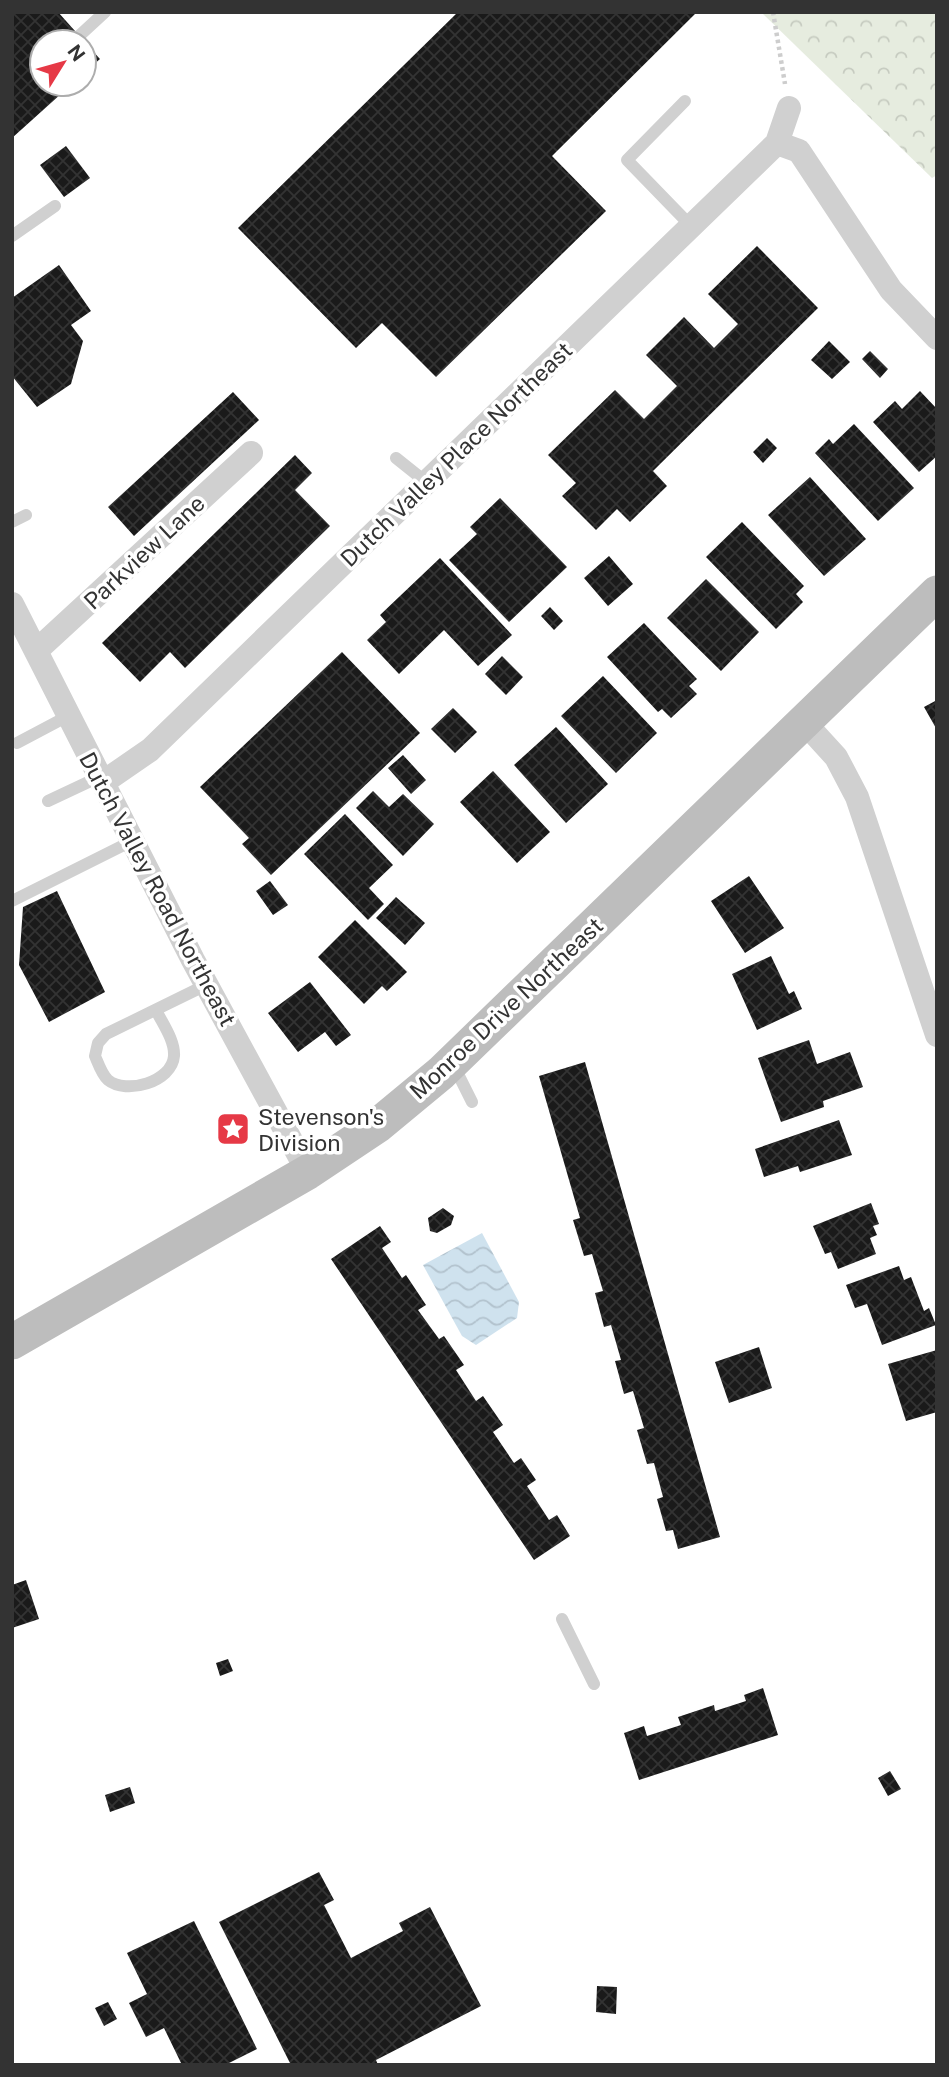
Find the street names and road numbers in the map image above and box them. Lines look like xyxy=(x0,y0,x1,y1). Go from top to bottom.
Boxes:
street label: Dutch Valley Place Northeast xyxy=(335,336,577,572)
street label: Parkview Lane xyxy=(78,489,210,615)
street label: Dutch Valley Road Northeast xyxy=(74,747,242,1031)
street label: Monroe Drive Northeast xyxy=(404,911,608,1105)

